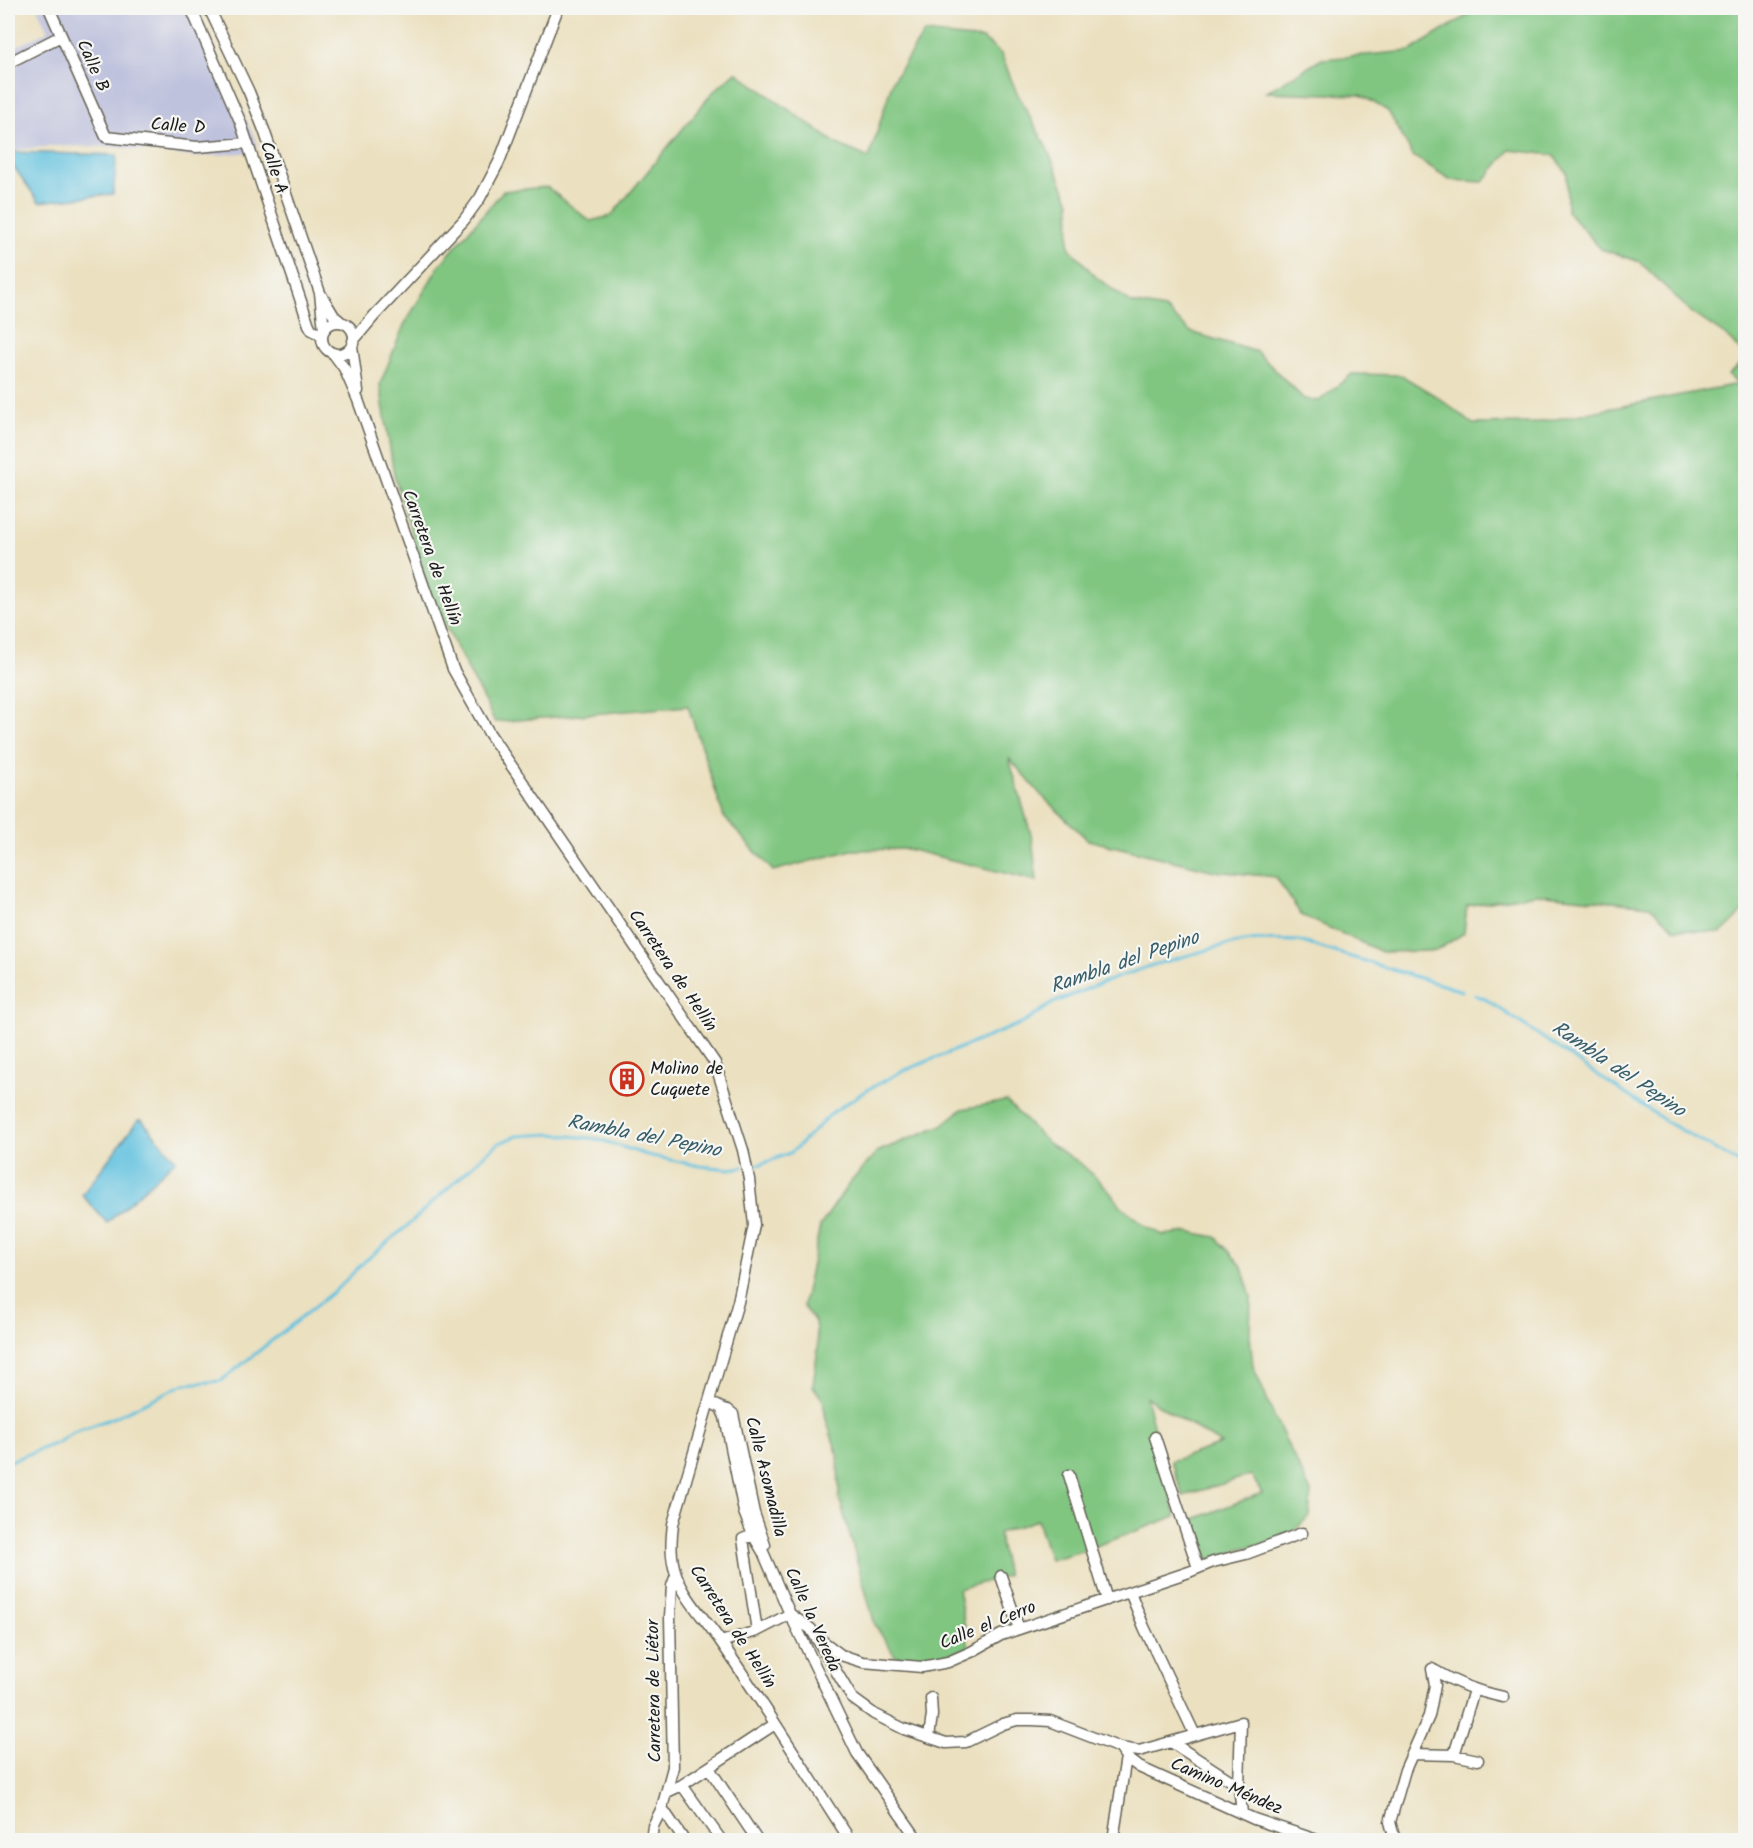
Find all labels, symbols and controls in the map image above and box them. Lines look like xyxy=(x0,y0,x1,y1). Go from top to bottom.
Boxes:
street label: Calle B xyxy=(68,35,116,97)
street label: Calle D xyxy=(150,111,207,143)
street label: Calle A xyxy=(251,138,295,198)
street label: Carretera de Hellín xyxy=(393,486,469,630)
street label: Carretera de Hellín xyxy=(620,904,724,1038)
water label: Rambla del Pepino xyxy=(1046,922,1206,1003)
water label: Rambla del Pepino xyxy=(1545,1013,1693,1128)
place label: Molino de Cuquete xyxy=(650,1055,723,1105)
building icon: Molino de Cuquete xyxy=(609,1061,645,1097)
water label: Rambla del Pepino xyxy=(565,1106,725,1168)
street label: Calle Asomadilla xyxy=(736,1414,794,1540)
street label: Carretera de Hellín xyxy=(681,1559,783,1695)
street label: Calle la Vereda xyxy=(776,1563,848,1677)
street label: Calle el Cerro xyxy=(935,1593,1041,1659)
street label: Carretera de Liétor xyxy=(639,1618,671,1763)
street label: Camino Méndez xyxy=(1165,1750,1287,1824)

